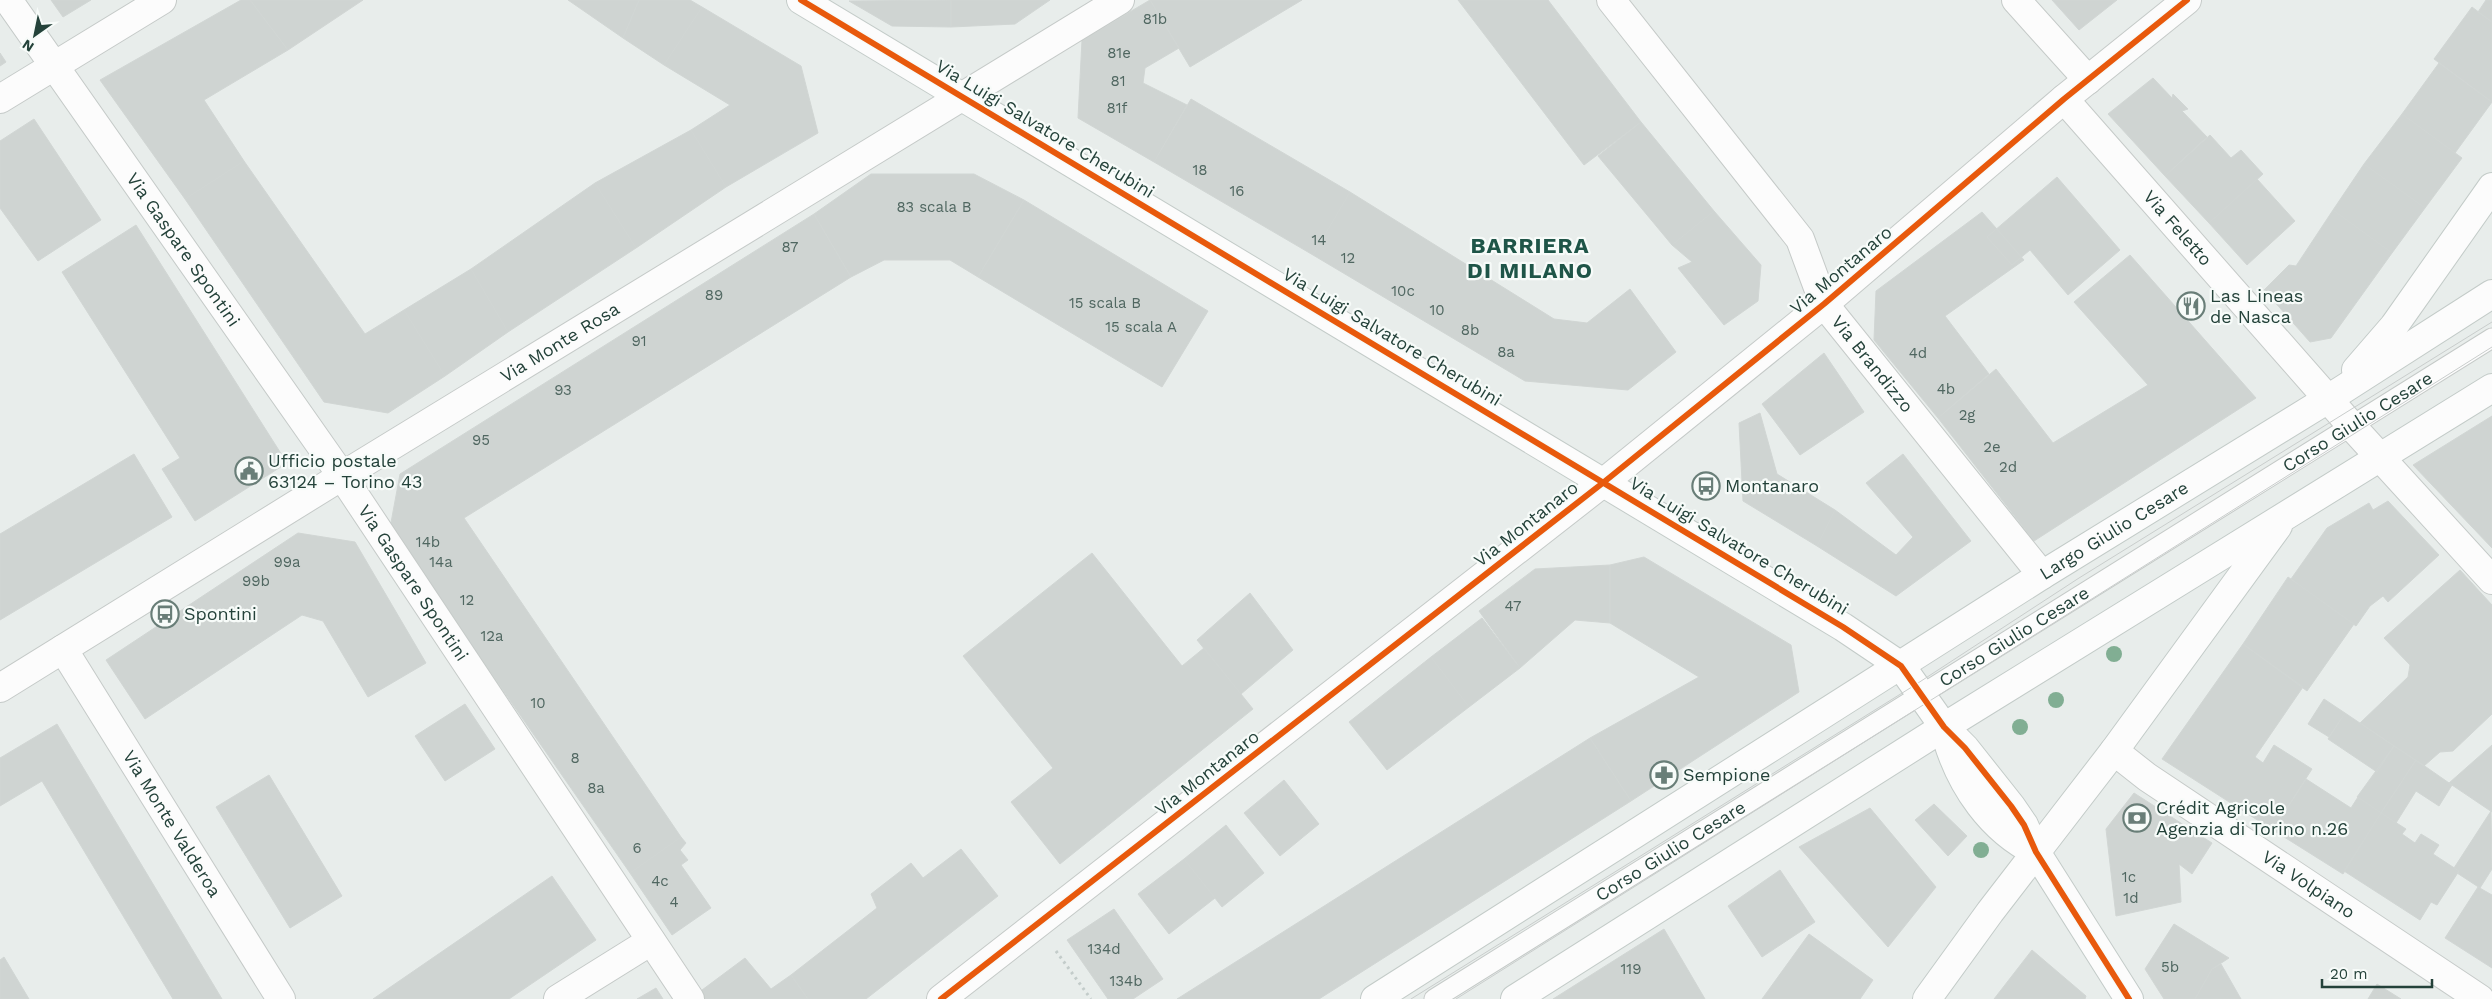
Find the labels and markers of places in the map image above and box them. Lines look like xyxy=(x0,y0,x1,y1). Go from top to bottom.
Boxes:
place label: Las Lineas de Nasca xyxy=(2210,285,2303,327)
restaurant icon: Las Lineas de Nasca xyxy=(2176,291,2206,321)
place label: Ufficio postale 63124 – Torino 43 xyxy=(268,450,423,492)
public building icon: Ufficio postale 63124 – Torino 43 xyxy=(234,456,264,486)
bus stop icon: Montanaro xyxy=(1691,471,1721,501)
place label: Montanaro xyxy=(1725,475,1819,496)
bus stop icon: Spontini xyxy=(150,599,180,629)
place label: Spontini xyxy=(184,603,257,624)
pharmacy icon: Sempione xyxy=(1649,760,1679,790)
place label: Sempione xyxy=(1683,764,1770,785)
place label: Crédit Agricole Agenzia di Torino n.26 xyxy=(2156,797,2348,839)
bank icon: Crédit Agricole Agenzia di Torino n.26 xyxy=(2122,803,2152,833)

